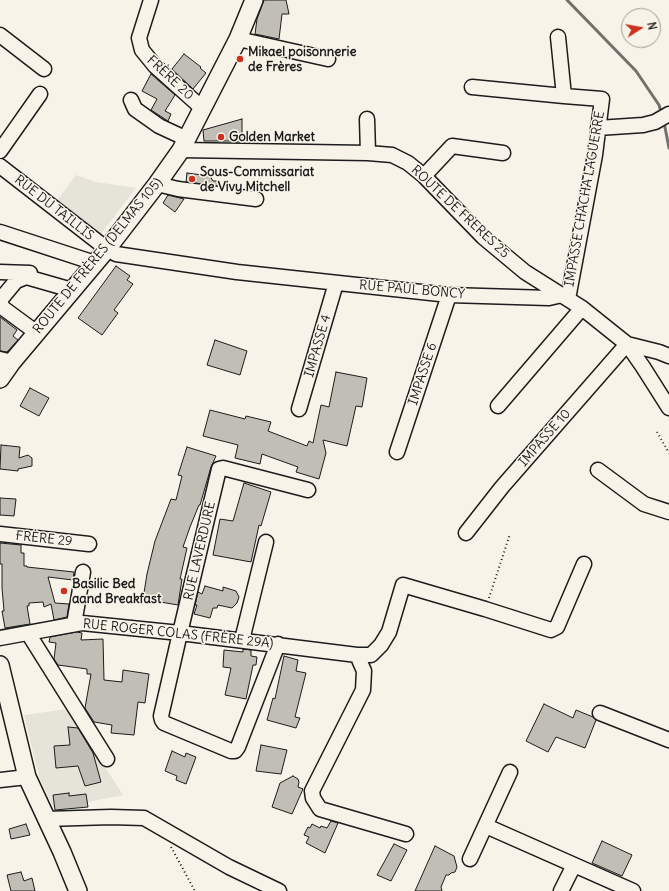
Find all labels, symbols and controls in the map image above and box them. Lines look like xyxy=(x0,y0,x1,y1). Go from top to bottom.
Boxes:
north arrow xyxy=(621,8,661,48)
text: N xyxy=(644,21,659,31)
place label: Mikael poisonnerie de Frères xyxy=(248,44,356,75)
street label: FRÈRE 20 xyxy=(143,53,197,103)
marker: Mikael poisonnerie de Frères xyxy=(235,54,245,64)
street label: IMPASSE CHACHA LAGUERRE xyxy=(562,110,608,288)
place label: Golden Market xyxy=(229,129,315,145)
marker: Golden Market xyxy=(216,132,226,142)
street label: ROUTE DE FRERES 25 xyxy=(408,162,512,262)
place label: Sous-Commissariat de Vivy Mitchell xyxy=(200,164,314,195)
street label: RUE DU TAILLIS xyxy=(11,172,97,244)
marker: Sous-Commissariat de Vivy Mitchell xyxy=(187,174,197,184)
street label: ROUTE DE FRÈRES (DELMAS 105) xyxy=(30,175,166,337)
street label: RUE PAUL BONCY xyxy=(359,278,465,302)
street label: IMPASSE 4 xyxy=(302,313,334,379)
street label: IMPASSE 6 xyxy=(406,341,440,407)
street label: IMPASSE 10 xyxy=(516,406,574,470)
street label: RUE LAVERDURE xyxy=(181,500,219,602)
street label: FRÈRE 29 xyxy=(15,528,73,550)
place label: Basilic Bed aand Breakfast xyxy=(72,576,161,607)
marker: Basilic Bed aand Breakfast xyxy=(59,586,69,596)
street label: RUE ROGER COLAS (FRÈRE 29A) xyxy=(82,616,274,652)

